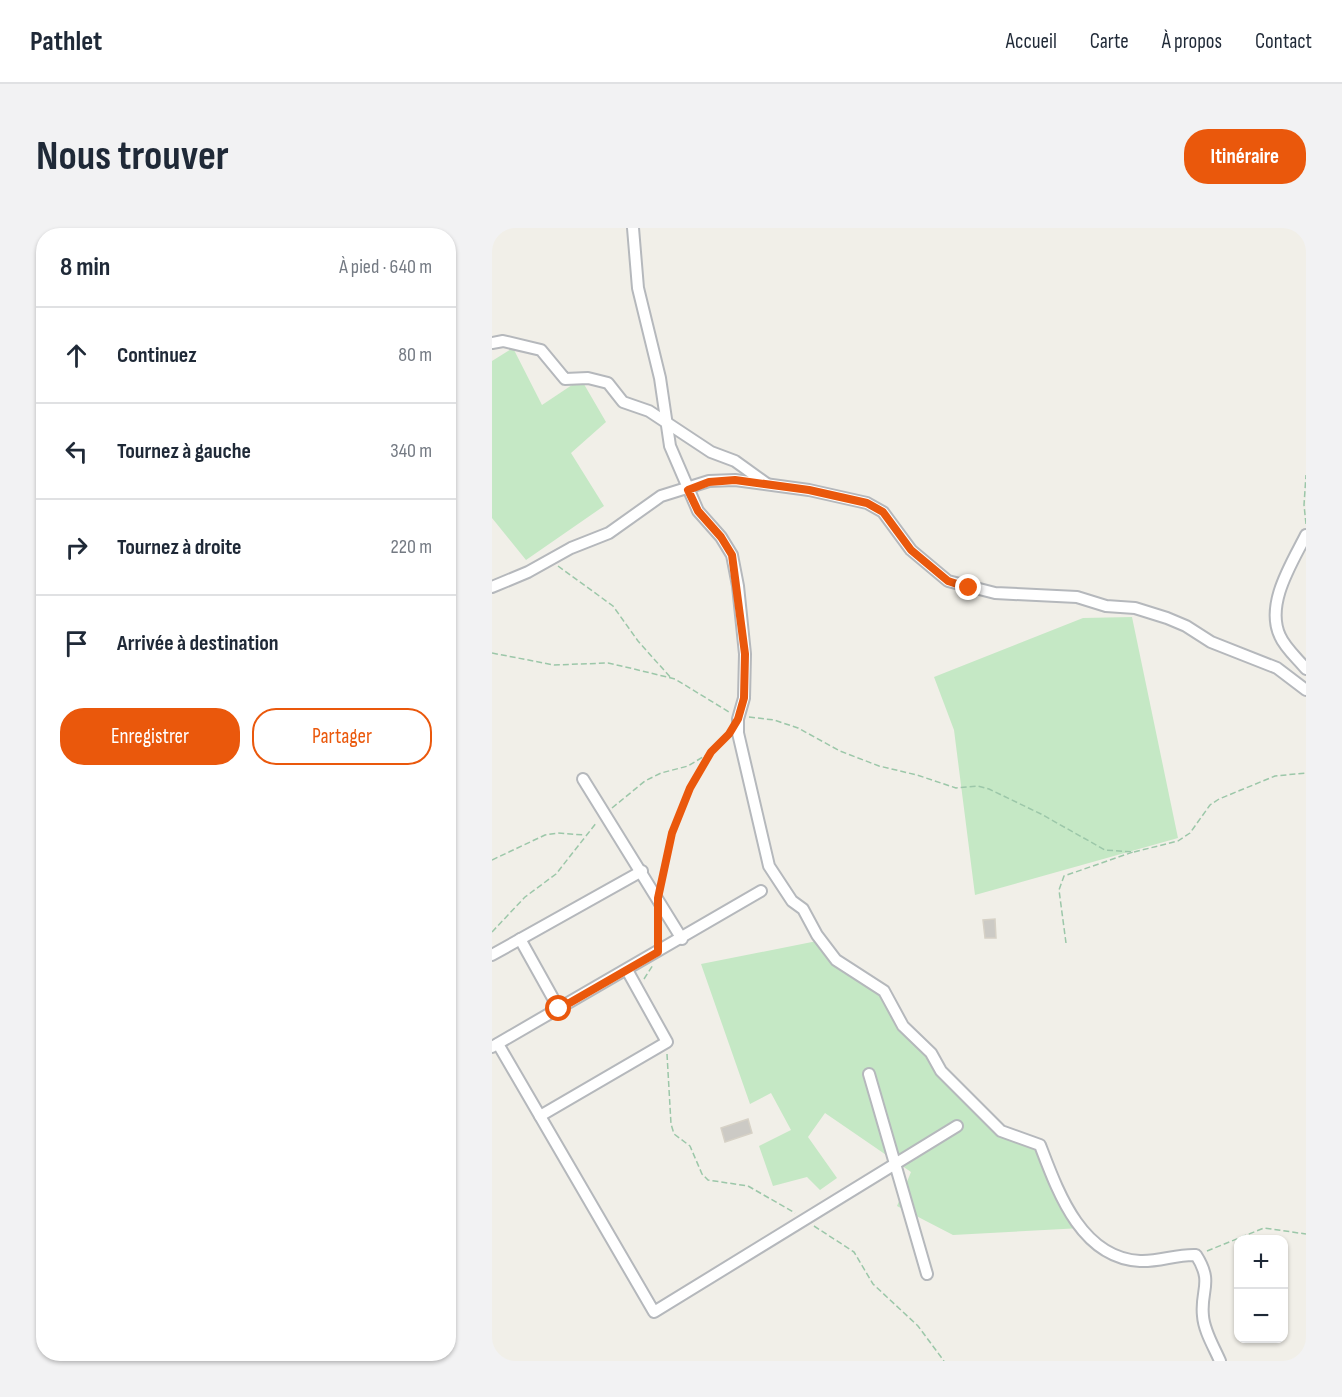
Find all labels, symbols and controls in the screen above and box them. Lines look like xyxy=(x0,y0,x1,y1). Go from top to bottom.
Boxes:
text: Pathlet xyxy=(30,25,102,58)
text: Accueil xyxy=(1006,29,1057,54)
text: Carte xyxy=(1090,29,1129,54)
text: À propos xyxy=(1162,29,1222,54)
text: Contact xyxy=(1255,29,1312,54)
button: Itinéraire xyxy=(1184,129,1306,184)
text: Nous trouver xyxy=(36,131,229,182)
text: 8 min xyxy=(60,252,110,283)
text: À pied · 640 m xyxy=(339,255,432,279)
icon: ahead xyxy=(60,339,93,372)
text: Continuez xyxy=(117,342,197,369)
text: 80 m xyxy=(398,343,432,367)
icon: left xyxy=(60,435,93,468)
text: Tournez à gauche xyxy=(117,438,251,465)
text: 340 m xyxy=(390,439,432,463)
icon: right xyxy=(60,531,93,564)
text: Tournez à droite xyxy=(117,534,242,561)
text: 220 m xyxy=(391,535,432,559)
route end xyxy=(955,574,981,600)
icon: arrive xyxy=(60,627,93,660)
text: Arrivée à destination xyxy=(117,630,279,657)
button: Enregistrer xyxy=(60,708,240,765)
button: Partager xyxy=(252,708,432,765)
route start xyxy=(545,995,571,1021)
map controls xyxy=(1234,1235,1288,1343)
button: + xyxy=(1234,1235,1288,1289)
button: − xyxy=(1234,1289,1288,1343)

